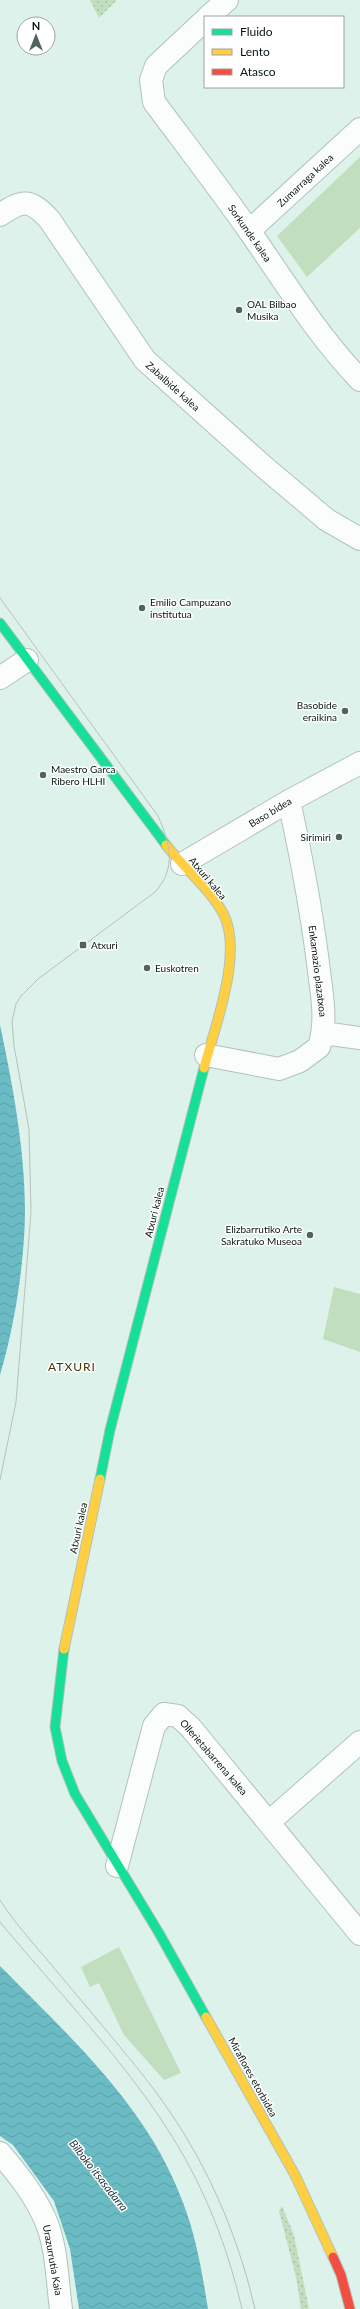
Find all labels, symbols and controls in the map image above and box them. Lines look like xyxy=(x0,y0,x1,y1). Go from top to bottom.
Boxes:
north arrow xyxy=(16,16,56,56)
legend xyxy=(204,16,344,88)
text: N xyxy=(32,19,40,32)
text: Fluido xyxy=(240,24,273,39)
text: Lento xyxy=(240,44,270,59)
text: Atasco xyxy=(240,64,276,79)
street label: Zumarraga kalea xyxy=(275,151,335,209)
street label: Sorkunde kalea xyxy=(226,202,274,264)
place label: OAL Bilbao Musika xyxy=(247,298,297,322)
marker: OAL Bilbao Musika xyxy=(234,305,244,315)
street label: Zabalbide kalea xyxy=(144,359,202,413)
place label: Emilio Campuzano institutua xyxy=(150,596,231,620)
marker: Emilio Campuzano institutua xyxy=(137,603,147,613)
place label: Basobide eraikina xyxy=(297,699,337,723)
marker: Basobide eraikina xyxy=(340,706,350,716)
place label: Maestro Garca Ribero HLHI xyxy=(51,763,115,787)
marker: Maestro Garca Ribero HLHI xyxy=(38,770,48,780)
street label: Baso bidea xyxy=(246,795,294,829)
place label: Sirimiri xyxy=(301,831,331,843)
marker: Sirimiri xyxy=(334,832,344,842)
street label: Atxuri kalea xyxy=(187,854,229,902)
street label: Enkarnazio plazatxoa xyxy=(306,925,330,1017)
place label: Atxuri xyxy=(91,939,118,951)
marker: Atxuri xyxy=(78,940,88,950)
place label: Euskotren xyxy=(155,962,199,974)
marker: Euskotren xyxy=(142,963,152,973)
street label: Atxuri kalea xyxy=(142,1185,166,1239)
place label: Elizbarrutiko Arte Sakratuko Museoa xyxy=(221,1223,302,1247)
marker: Elizbarrutiko Arte Sakratuko Museoa xyxy=(305,1230,315,1240)
district label: ATXURI xyxy=(48,1359,96,1374)
street label: Atxuri kalea xyxy=(67,1501,89,1555)
street label: Ollerietabarrena kalea xyxy=(178,1717,250,1797)
street label: Miraflores etorbidea xyxy=(226,2035,280,2119)
water label: Bilboko itsasadarra xyxy=(67,2137,131,2214)
street label: Urazurrutia Kaia xyxy=(41,2224,65,2296)

